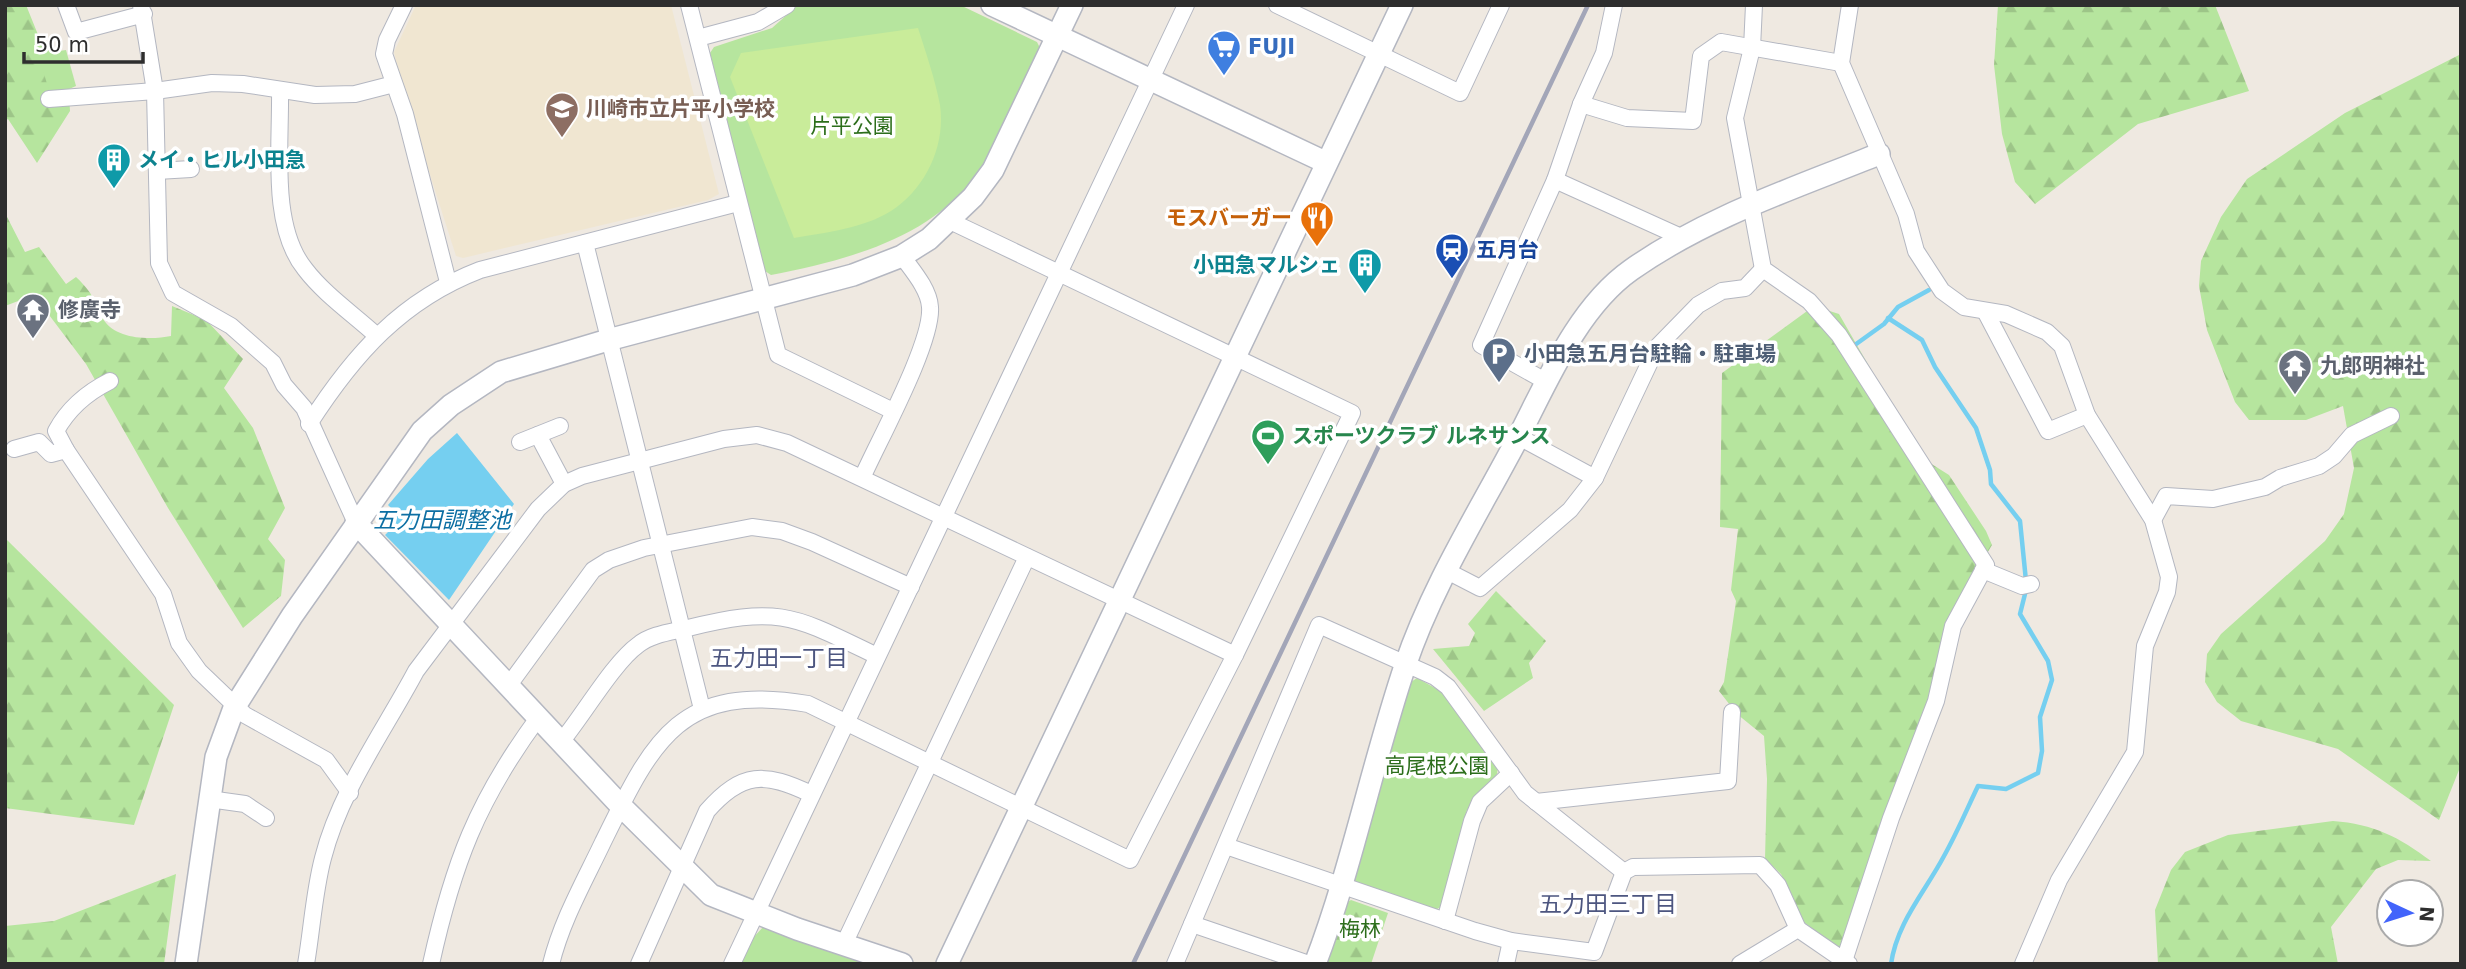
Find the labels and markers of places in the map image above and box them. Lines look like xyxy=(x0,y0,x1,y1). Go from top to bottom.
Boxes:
supermarket icon: FUJI xyxy=(1205,28,1243,77)
place label: FUJI xyxy=(1248,35,1295,59)
school or university icon: 川崎市立片平小学校 xyxy=(543,90,581,139)
place label: 川崎市立片平小学校 xyxy=(586,97,775,121)
building icon: メイ・ヒル小田急 xyxy=(95,141,133,190)
place label: メイ・ヒル小田急 xyxy=(138,148,306,172)
restaurant icon: モスバーガー xyxy=(1298,199,1336,248)
place label: モスバーガー xyxy=(1166,206,1292,230)
station icon: 五月台 xyxy=(1433,231,1471,280)
place label: 五月台 xyxy=(1476,238,1539,262)
building icon: 小田急マルシェ xyxy=(1346,246,1384,295)
place label: 小田急マルシェ xyxy=(1193,253,1340,277)
temple icon: 修廣寺 xyxy=(14,291,52,340)
place label: 修廣寺 xyxy=(58,298,121,322)
parking icon: 小田急五月台駐輪・駐車場 xyxy=(1480,335,1518,384)
place label: 小田急五月台駐輪・駐車場 xyxy=(1524,342,1776,366)
temple icon: 九郎明神社 xyxy=(2276,347,2314,396)
place label: 九郎明神社 xyxy=(2320,354,2425,378)
sports icon: スポーツクラブ ルネサンス xyxy=(1249,417,1287,466)
place label: スポーツクラブ ルネサンス xyxy=(1292,424,1550,448)

